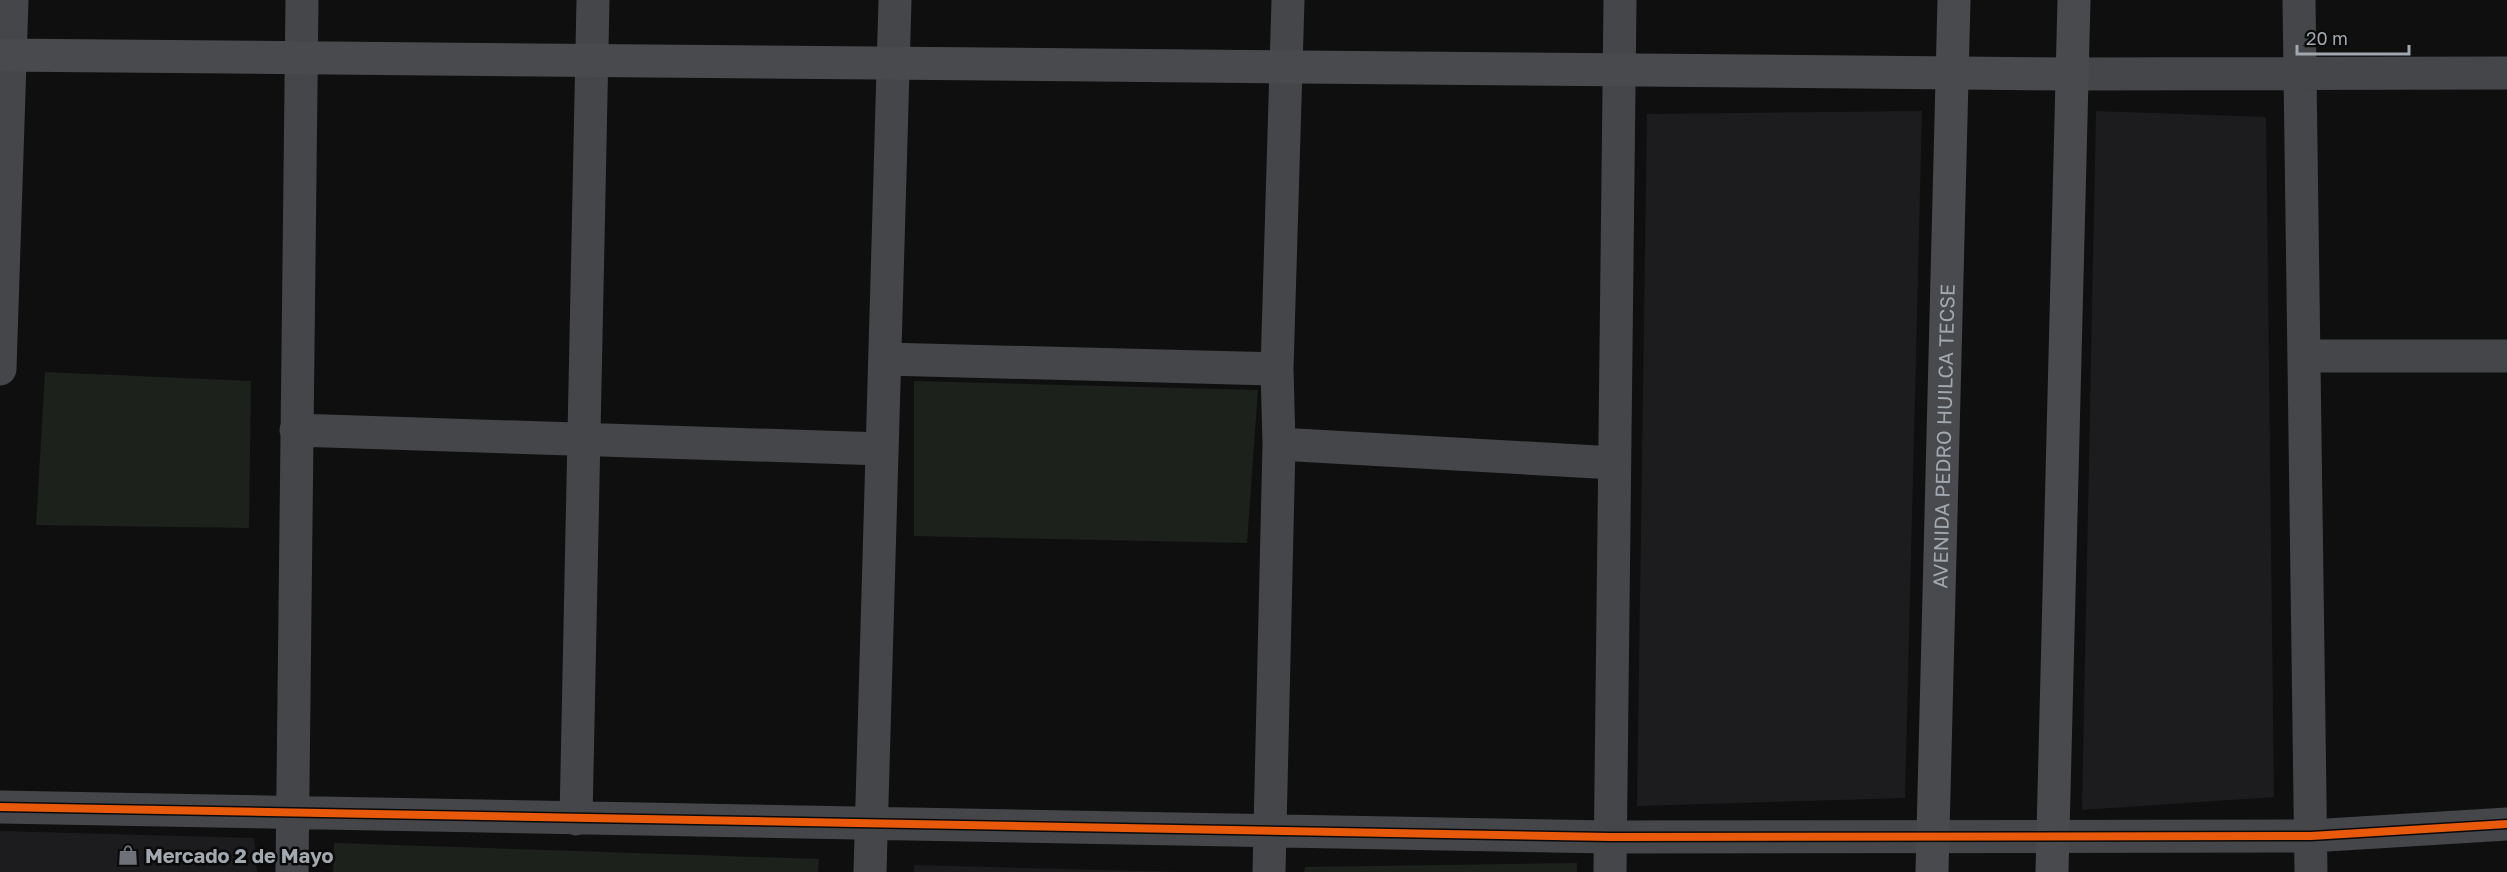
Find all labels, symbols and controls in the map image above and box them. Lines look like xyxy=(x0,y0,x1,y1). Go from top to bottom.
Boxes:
scale bar xyxy=(2297,18,2410,56)
text: 20 m xyxy=(2306,27,2348,49)
street label: AVENIDA PEDRO HUILCA TECSE xyxy=(1927,283,1959,589)
shop icon: Mercado 2 de Mayo xyxy=(116,843,140,867)
place label: Mercado 2 de Mayo xyxy=(145,843,334,867)

